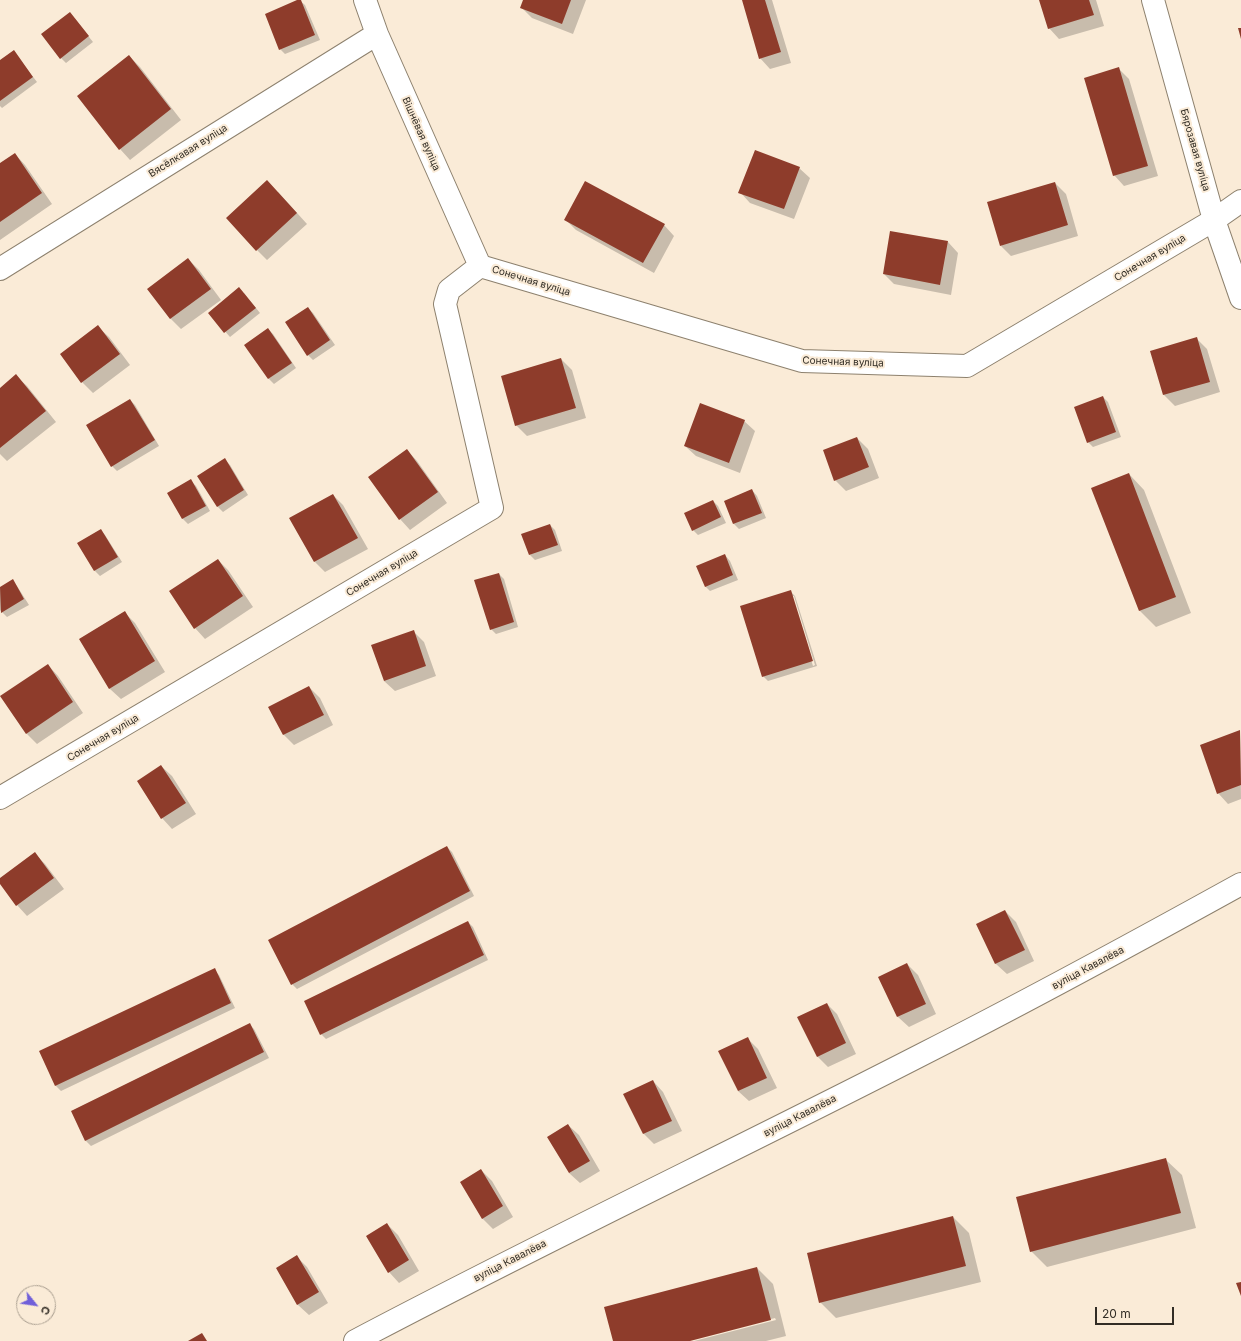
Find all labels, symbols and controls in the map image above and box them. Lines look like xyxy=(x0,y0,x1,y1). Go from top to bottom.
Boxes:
street label: Вішнёвая вуліца xyxy=(399,95,443,173)
street label: Бярозавая вуліца xyxy=(1178,108,1212,192)
street label: Вясёлкавая вуліца xyxy=(146,122,230,180)
street label: Сонечная вуліца xyxy=(1112,232,1188,284)
street label: Сонечная вуліца xyxy=(490,263,572,299)
street label: Сонечная вуліца xyxy=(802,355,884,369)
street label: Сонечная вуліца xyxy=(344,547,420,599)
street label: Сонечная вуліца xyxy=(65,712,141,764)
street label: вуліца Кавалёва xyxy=(1050,944,1126,992)
street label: вуліца Кавалёва xyxy=(762,1093,838,1139)
street label: вуліца Кавалёва xyxy=(472,1238,548,1284)
north arrow xyxy=(16,1285,56,1325)
scale bar xyxy=(1097,1299,1176,1325)
text: С xyxy=(37,1303,54,1318)
text: 20 m xyxy=(1102,1306,1131,1321)

